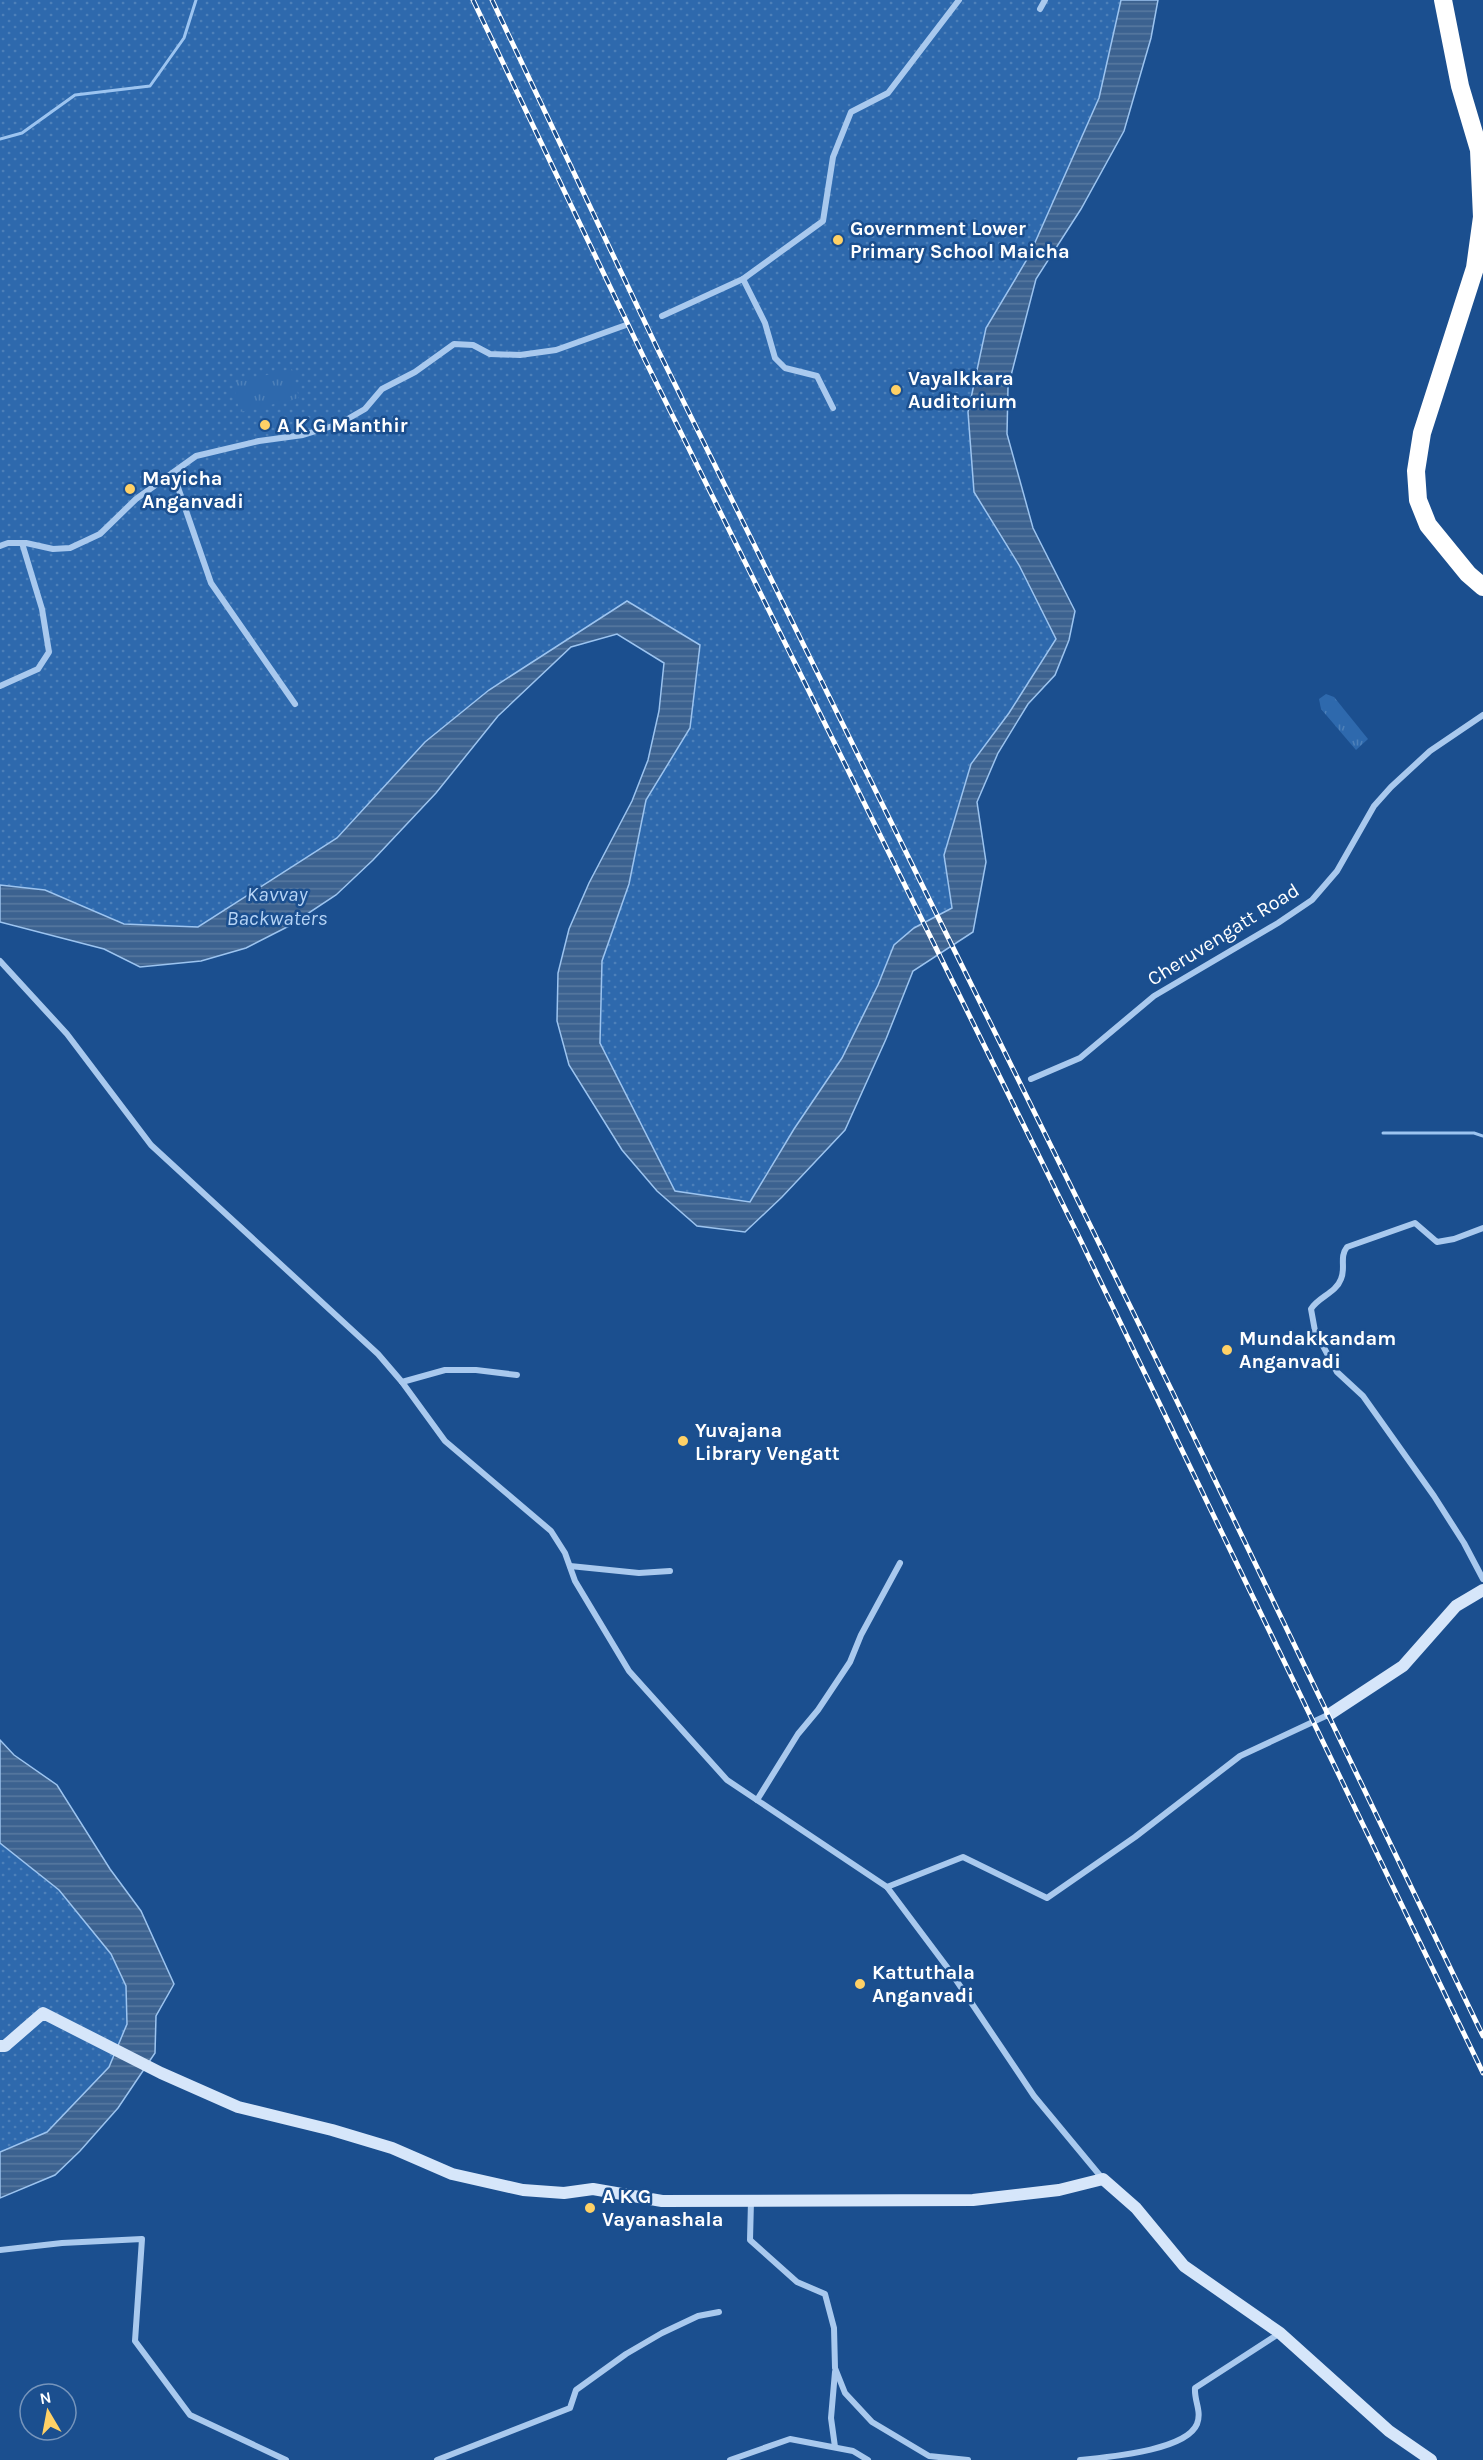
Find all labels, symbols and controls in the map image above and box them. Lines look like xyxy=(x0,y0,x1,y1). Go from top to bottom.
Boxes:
place label: Government Lower Primary School Maicha xyxy=(850,217,1070,263)
marker: Government Lower Primary School Maicha xyxy=(831,233,845,247)
place label: Vayalkkara Auditorium xyxy=(908,367,1017,413)
marker: Vayalkkara Auditorium xyxy=(889,383,903,397)
place label: A K G Manthir xyxy=(277,414,408,437)
marker: A K G Manthir xyxy=(258,418,272,432)
place label: Mayicha Anganvadi xyxy=(142,467,244,513)
marker: Mayicha Anganvadi xyxy=(123,482,137,496)
street label: Cheruvengatt Road xyxy=(1143,878,1303,990)
water label: Kavvay Backwaters xyxy=(227,882,328,930)
place label: Mundakkandam Anganvadi xyxy=(1239,1327,1396,1373)
marker: Mundakkandam Anganvadi xyxy=(1220,1343,1234,1357)
place label: Yuvajana Library Vengatt xyxy=(695,1419,840,1465)
marker: Yuvajana Library Vengatt xyxy=(676,1434,690,1448)
place label: Kattuthala Anganvadi xyxy=(872,1961,975,2007)
marker: Kattuthala Anganvadi xyxy=(853,1977,867,1991)
place label: A K G Vayanashala xyxy=(602,2185,723,2231)
marker: A K G Vayanashala xyxy=(583,2201,597,2215)
north arrow xyxy=(18,2382,78,2442)
text: N xyxy=(38,2387,53,2408)

